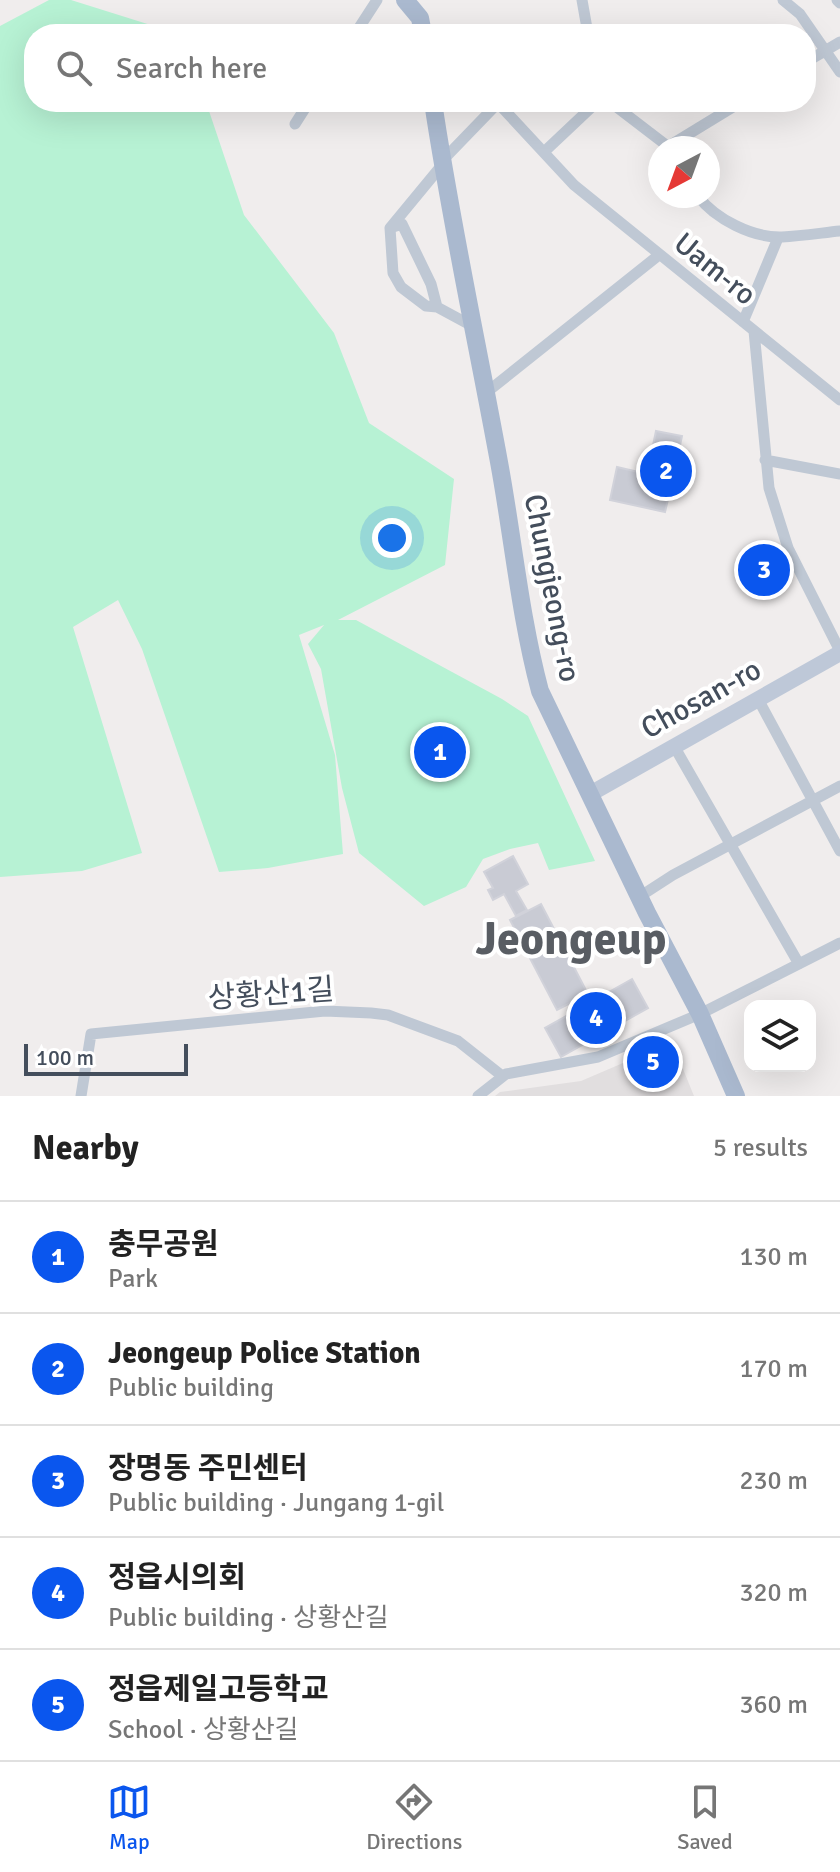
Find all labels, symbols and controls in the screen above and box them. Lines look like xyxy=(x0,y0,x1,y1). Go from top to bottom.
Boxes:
search box xyxy=(24,24,816,112)
icon: search xyxy=(52,46,96,90)
text: Search here xyxy=(116,50,267,87)
north arrow xyxy=(648,136,720,208)
street label: Uam-ro xyxy=(666,225,764,313)
pin: 2 xyxy=(640,441,692,501)
street label: Chungjeong-ro xyxy=(516,491,588,685)
your location xyxy=(372,518,412,558)
pin: 3 xyxy=(738,540,790,600)
street label: Chosan-ro xyxy=(635,651,767,747)
pin: 1 xyxy=(414,722,466,782)
district label: Jeongeup xyxy=(475,911,667,967)
street label: 상황산1길 xyxy=(207,971,335,1017)
pin: 4 xyxy=(570,988,622,1048)
map controls xyxy=(744,1000,816,1072)
button: layers xyxy=(744,1000,816,1072)
pin: 5 xyxy=(627,1032,679,1092)
scale bar xyxy=(24,1040,188,1076)
text: 100 m xyxy=(36,1044,94,1071)
text: Nearby xyxy=(32,1127,139,1169)
text: 5 results xyxy=(713,1132,808,1164)
text: 충무공원 xyxy=(108,1226,218,1263)
text: 1 xyxy=(51,1241,65,1273)
text: 130 m xyxy=(739,1241,808,1273)
text: Park xyxy=(108,1263,158,1295)
text: Jeongeup Police Station xyxy=(108,1335,421,1372)
text: 2 xyxy=(51,1353,65,1385)
text: 170 m xyxy=(739,1353,808,1385)
text: Public building xyxy=(108,1372,274,1404)
text: 장명동 주민센터 xyxy=(108,1450,308,1487)
text: 3 xyxy=(51,1465,65,1497)
text: 230 m xyxy=(739,1465,808,1497)
text: Public building · Jungang 1-gil xyxy=(108,1487,444,1519)
text: 정읍시의회 xyxy=(108,1559,246,1596)
text: 4 xyxy=(51,1577,65,1609)
text: 320 m xyxy=(739,1577,808,1609)
text: Public building · 상황산길 xyxy=(108,1602,389,1634)
text: 정읍제일고등학교 xyxy=(108,1671,329,1708)
text: 5 xyxy=(51,1689,65,1721)
text: 360 m xyxy=(739,1689,808,1721)
text: School · 상황산길 xyxy=(108,1714,299,1746)
tab: Map xyxy=(107,1780,151,1855)
tab: Directions xyxy=(366,1780,462,1855)
tab: Saved xyxy=(677,1780,733,1855)

